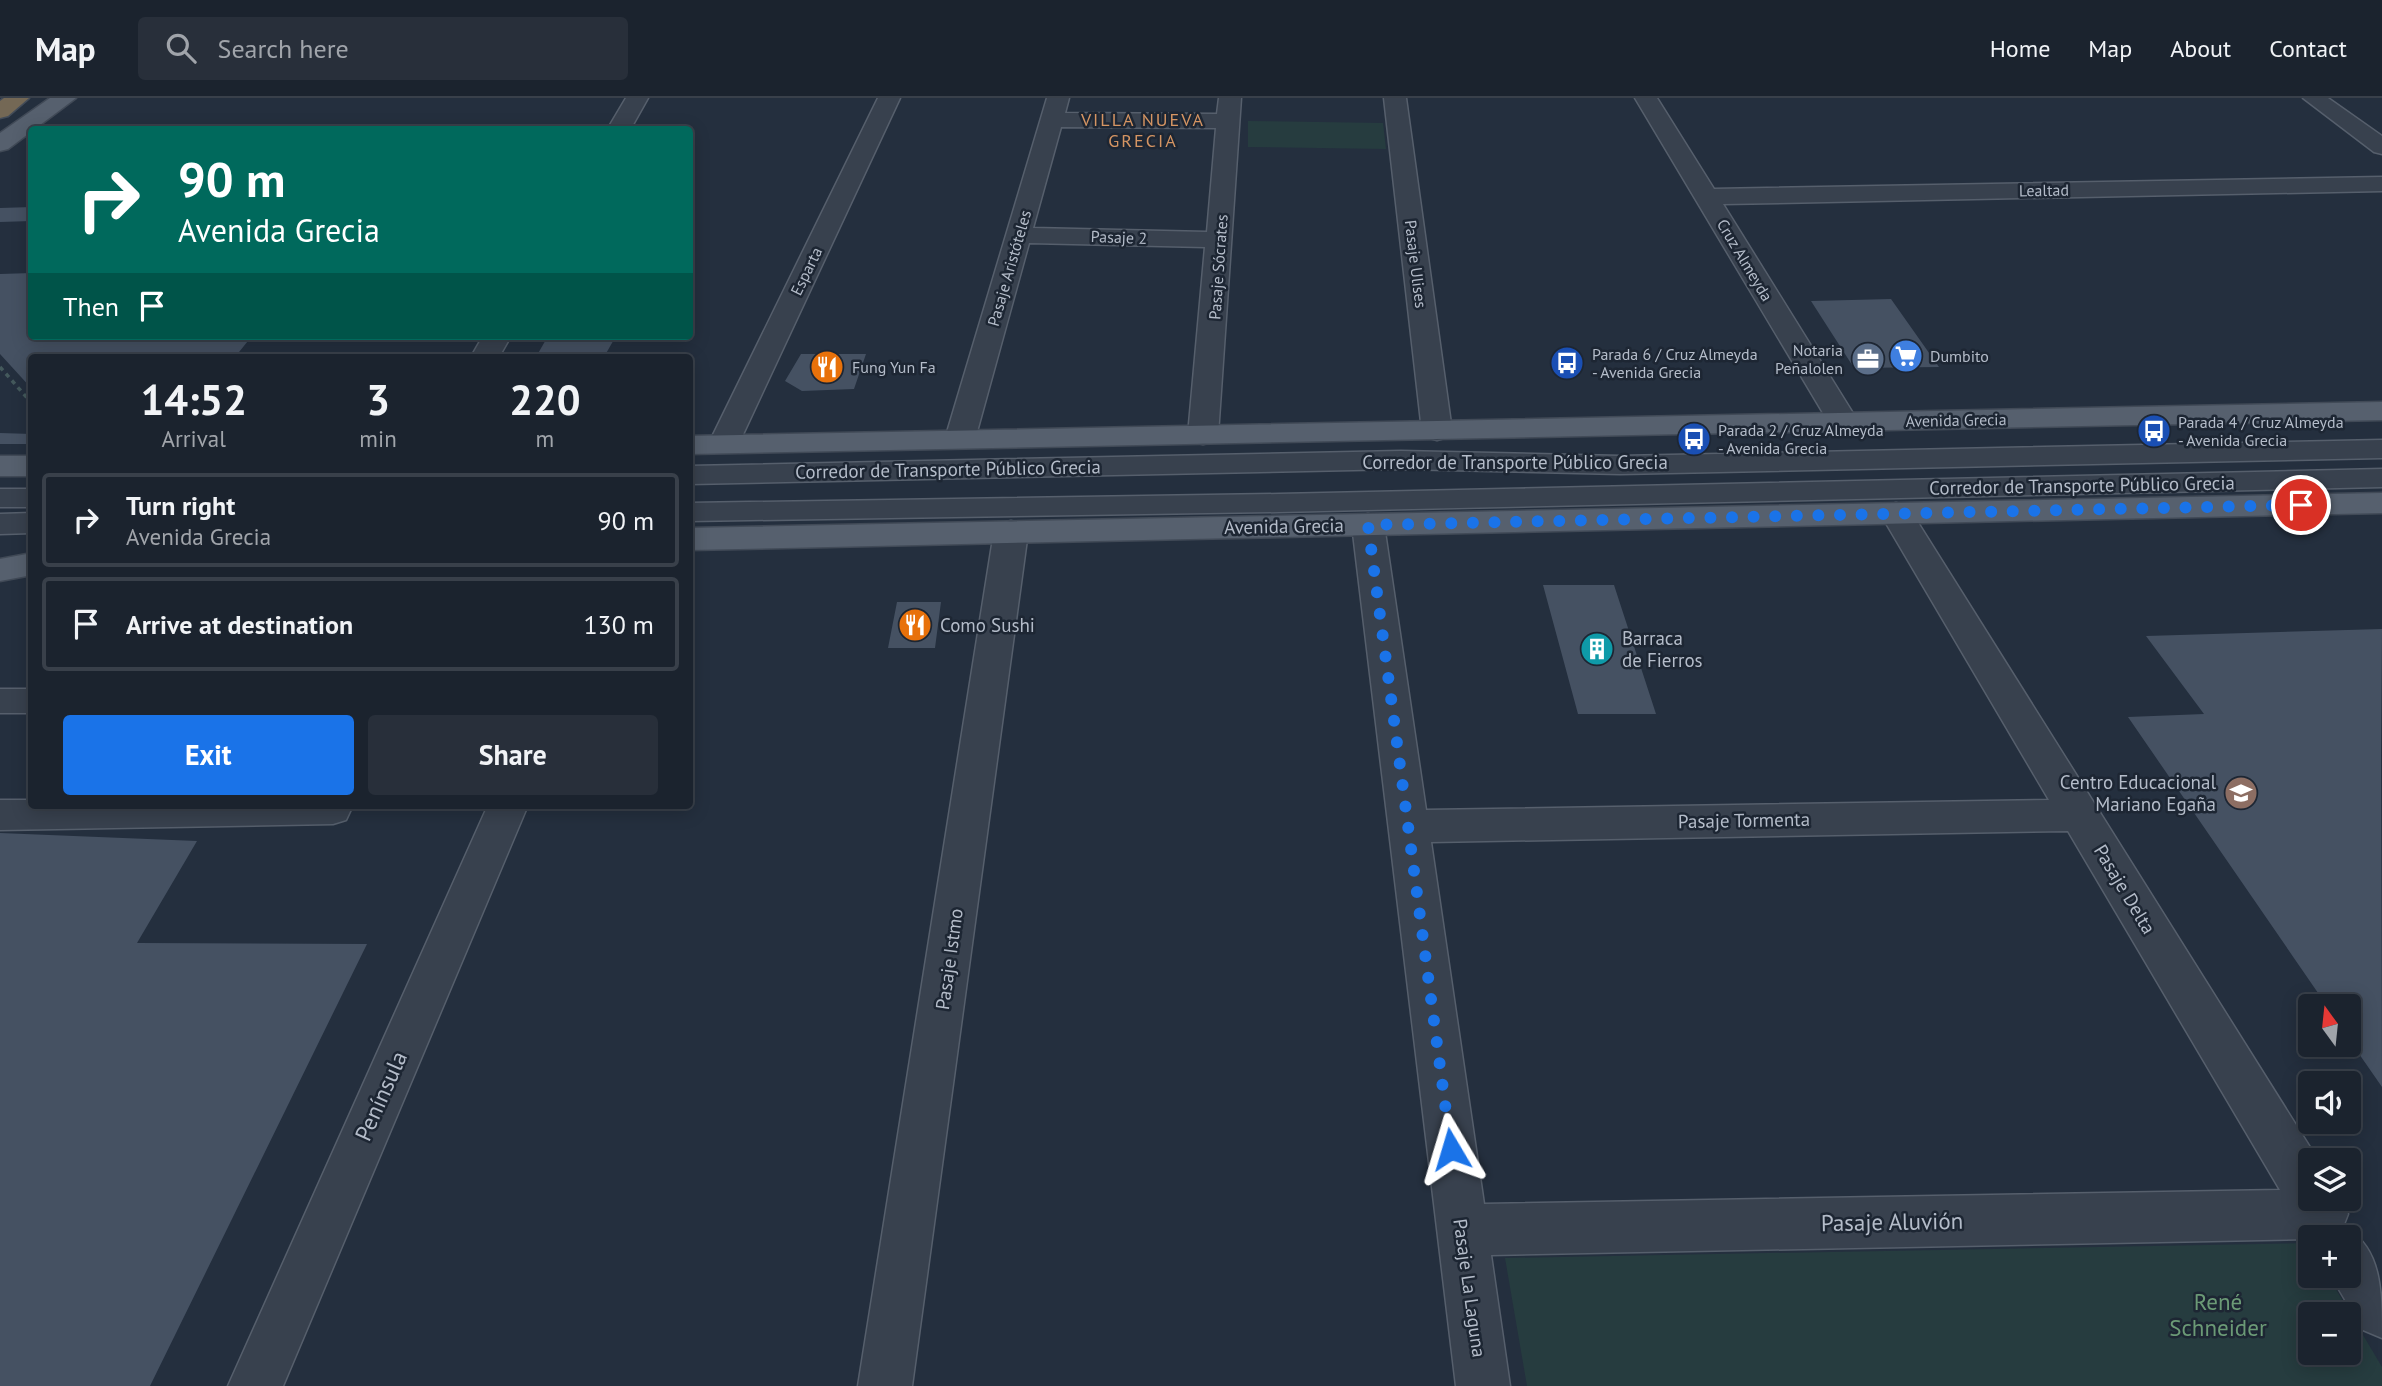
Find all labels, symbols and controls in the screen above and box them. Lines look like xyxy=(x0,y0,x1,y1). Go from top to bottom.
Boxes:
search box xyxy=(138,17,628,80)
text: Map xyxy=(35,27,96,70)
icon: search xyxy=(162,29,200,67)
text: Search here xyxy=(218,32,349,65)
text: Home xyxy=(1990,33,2050,64)
text: Map xyxy=(2088,33,2132,64)
text: About xyxy=(2170,33,2231,64)
text: Contact xyxy=(2269,33,2347,64)
district label: VILLA NUEVA GRECIA xyxy=(1080,108,1205,152)
text: 90 m xyxy=(178,147,285,211)
icon: right xyxy=(63,154,154,245)
street label: Lealtad xyxy=(2019,180,2069,200)
street label: Pasaje Aristóteles xyxy=(983,207,1035,328)
text: Avenida Grecia xyxy=(178,209,380,251)
street label: Pasaje Sócrates xyxy=(1204,213,1232,320)
street label: Cruz Almeyda xyxy=(1713,215,1777,305)
street label: Pasaje Ulises xyxy=(1401,219,1431,309)
street label: Pasaje 2 xyxy=(1090,226,1148,248)
street label: Esparta xyxy=(786,244,826,298)
icon: arrive xyxy=(133,287,171,325)
text: Then xyxy=(63,290,119,323)
supermarket icon: Dumbito xyxy=(1887,337,1925,375)
place label: Notaria Peñalolen xyxy=(1775,340,1843,378)
office icon: Notaria Peñalolen xyxy=(1849,340,1887,378)
bus stop icon: Parada 6 / Cruz Almeyda - Avenida Grecia xyxy=(1548,344,1586,382)
place label: Parada 6 / Cruz Almeyda - Avenida Grecia xyxy=(1592,344,1758,382)
place label: Dumbito xyxy=(1930,346,1989,366)
restaurant icon: Fung Yun Fa xyxy=(808,348,846,386)
place label: Fung Yun Fa xyxy=(852,357,936,377)
text: 14:52 xyxy=(140,372,247,427)
text: 3 xyxy=(366,372,390,427)
text: 220 xyxy=(509,372,581,427)
street label: Avenida Grecia xyxy=(1905,409,2007,431)
bus stop icon: Parada 4 / Cruz Almeyda - Avenida Grecia xyxy=(2135,412,2173,450)
place label: Parada 4 / Cruz Almeyda - Avenida Grecia xyxy=(2178,412,2344,450)
bus stop icon: Parada 2 / Cruz Almeyda - Avenida Grecia xyxy=(1675,420,1713,458)
place label: Parada 2 / Cruz Almeyda - Avenida Grecia xyxy=(1718,420,1884,458)
text: Arrival xyxy=(161,424,226,453)
text: min xyxy=(359,424,397,453)
text: m xyxy=(536,424,554,453)
street label: Corredor de Transporte Público Grecia xyxy=(1362,450,1668,474)
street label: Corredor de Transporte Público Grecia xyxy=(795,454,1101,484)
street label: Corredor de Transporte Público Grecia xyxy=(1929,470,2235,500)
pin xyxy=(2271,475,2331,535)
icon: arrive xyxy=(2282,486,2320,524)
text: Turn right xyxy=(126,489,235,522)
icon: right xyxy=(67,501,105,539)
text: 90 m xyxy=(598,504,654,537)
street label: Avenida Grecia xyxy=(1224,513,1344,539)
text: Avenida Grecia xyxy=(126,522,271,551)
icon: arrive xyxy=(67,605,105,643)
restaurant icon: Como Sushi xyxy=(896,606,934,644)
text: Arrive at destination xyxy=(126,608,353,641)
text: 130 m xyxy=(583,608,654,641)
place label: Como Sushi xyxy=(940,613,1035,637)
place label: Barraca de Fierros xyxy=(1622,626,1703,672)
building icon: Barraca de Fierros xyxy=(1578,630,1616,668)
button: Exit xyxy=(63,715,354,795)
button: Share xyxy=(368,715,658,795)
place label: Centro Educacional Mariano Egaña xyxy=(2060,770,2216,816)
school or university icon: Centro Educacional Mariano Egaña xyxy=(2222,774,2260,812)
street label: Pasaje Tormenta xyxy=(1678,807,1810,833)
street label: Pasaje Delta xyxy=(2089,840,2161,938)
street label: Pasaje Istmo xyxy=(930,907,968,1011)
north arrow xyxy=(2298,994,2361,1057)
map controls xyxy=(2298,994,2361,1365)
street label: Península xyxy=(348,1046,413,1145)
button: sound xyxy=(2298,1071,2361,1134)
position arrow xyxy=(1414,1112,1488,1186)
button: layers xyxy=(2298,1148,2361,1211)
street label: Pasaje Aluvión xyxy=(1820,1206,1963,1237)
street label: Pasaje La Laguna xyxy=(1448,1217,1492,1359)
button: + xyxy=(2298,1225,2361,1288)
park label: René Schneider xyxy=(2169,1287,2267,1342)
button: − xyxy=(2298,1302,2361,1365)

